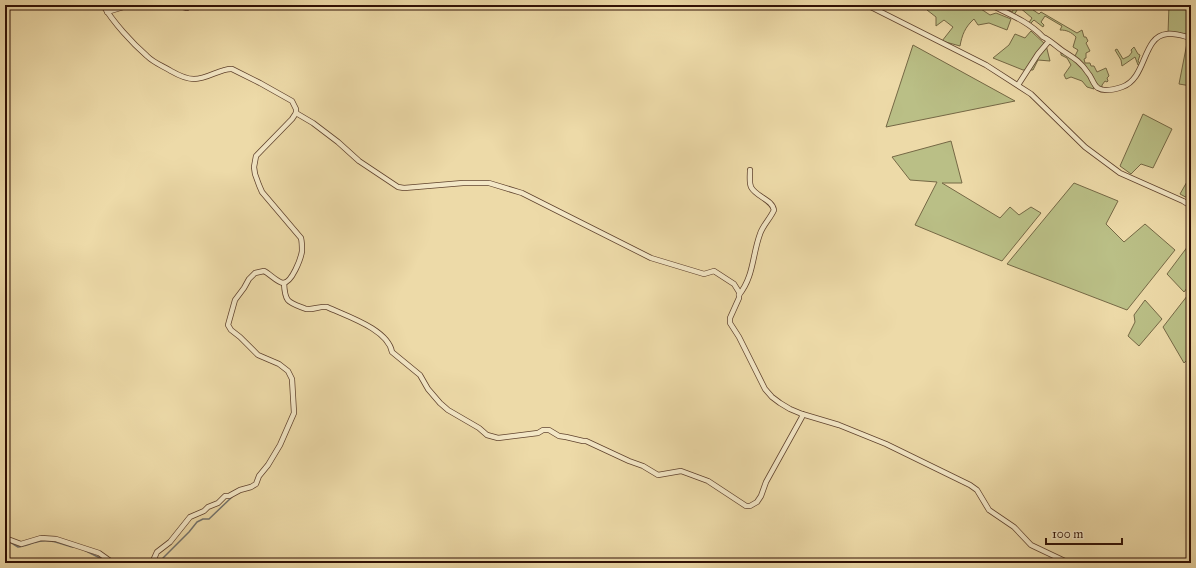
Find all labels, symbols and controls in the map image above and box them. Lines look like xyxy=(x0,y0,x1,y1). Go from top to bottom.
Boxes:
scale bar xyxy=(1046,520,1122,546)
text: 100 m xyxy=(1052,527,1083,541)

